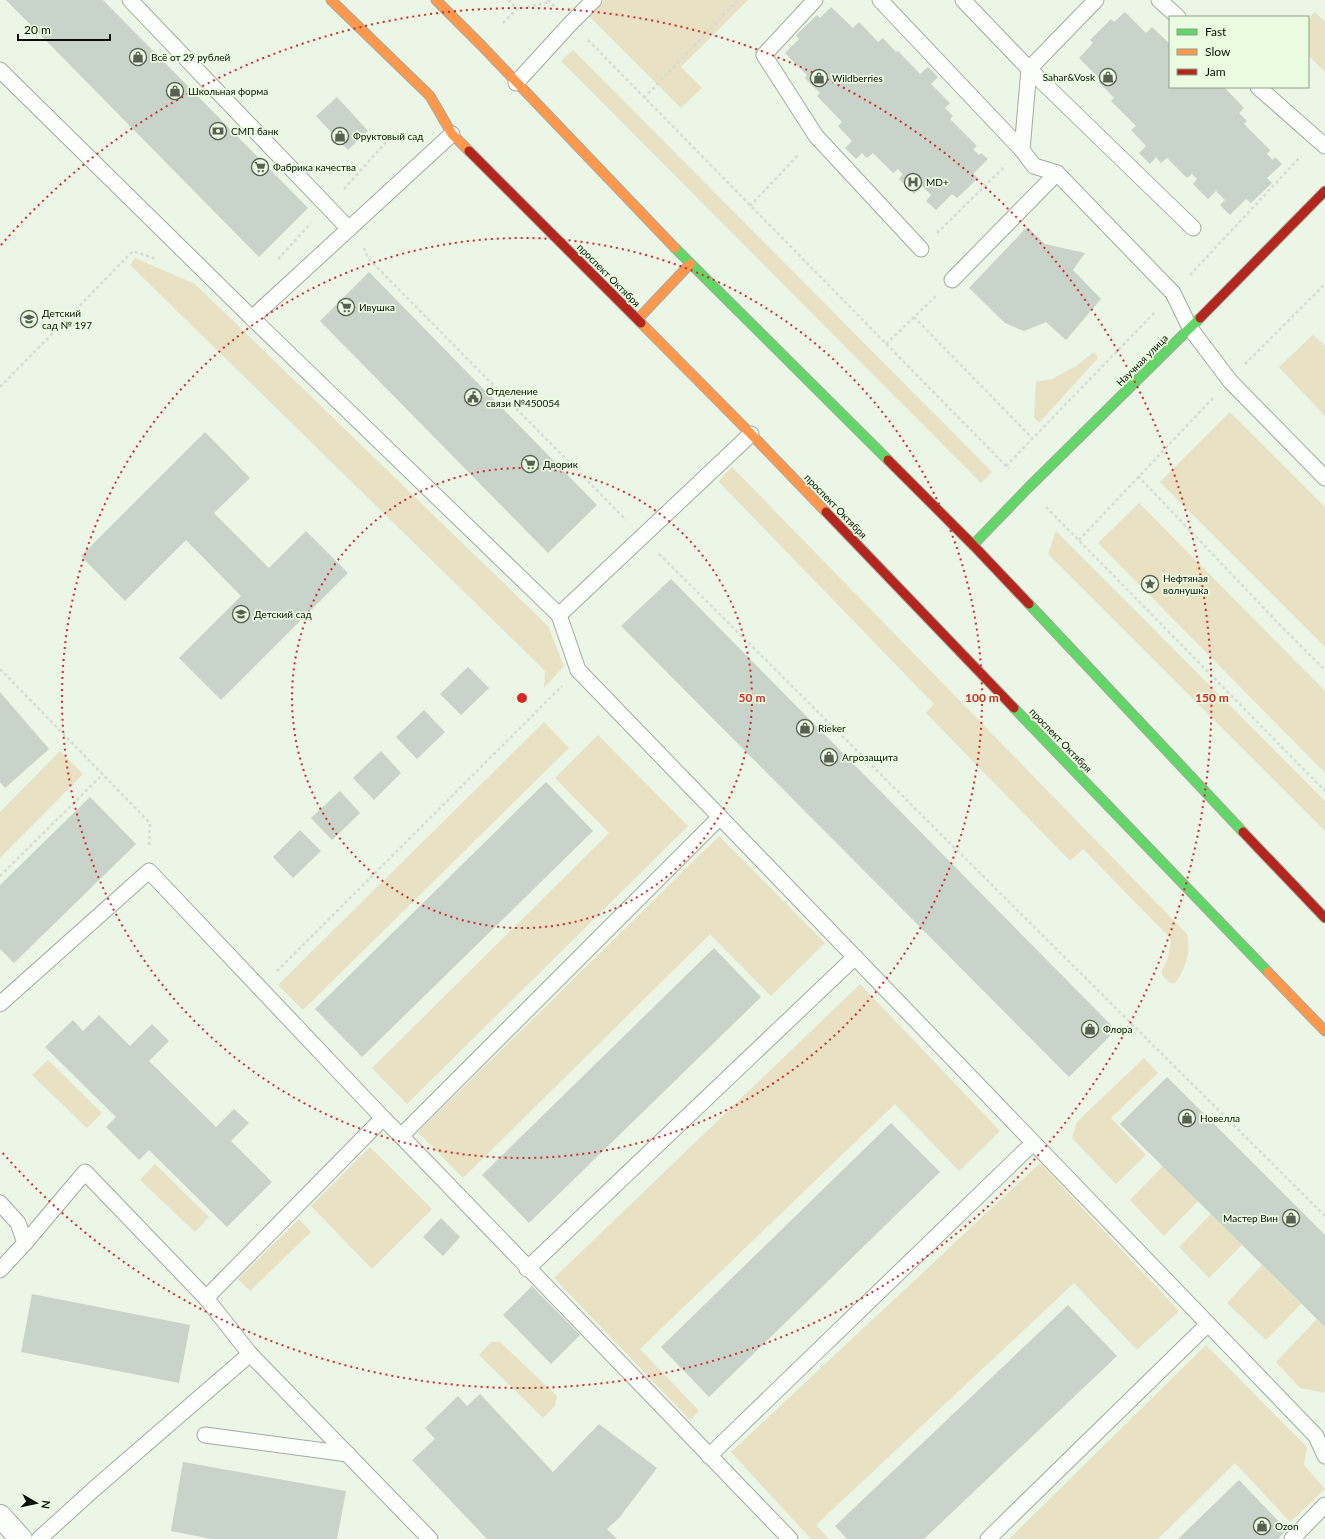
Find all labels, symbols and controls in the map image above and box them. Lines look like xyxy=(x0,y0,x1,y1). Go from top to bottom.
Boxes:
scale bar xyxy=(18,16,110,42)
legend xyxy=(1169,16,1309,88)
text: 20 m xyxy=(24,22,51,37)
text: Fast xyxy=(1205,24,1227,39)
text: Slow xyxy=(1205,44,1231,59)
shop icon: Всё от 29 рублей xyxy=(128,47,148,67)
place label: Всё от 29 рублей xyxy=(151,51,231,63)
text: Jam xyxy=(1205,64,1226,79)
shop icon: Sahar&Vosk xyxy=(1098,67,1118,87)
shop icon: Wildberries xyxy=(809,68,829,88)
place label: Sahar&Vosk xyxy=(1043,71,1096,83)
place label: Wildberries xyxy=(832,72,883,84)
shop icon: Школьная форма xyxy=(165,81,185,101)
place label: Школьная форма xyxy=(188,85,268,97)
bank icon: СМП банк xyxy=(208,121,228,141)
place label: СМП банк xyxy=(231,125,279,137)
shop icon: Фруктовый сад xyxy=(330,126,350,146)
place label: Фруктовый сад xyxy=(353,130,423,142)
supermarket icon: Фабрика качества xyxy=(250,157,270,177)
place label: Фабрика качества xyxy=(273,161,356,173)
hospital icon: MD+ xyxy=(903,172,923,192)
place label: MD+ xyxy=(926,176,949,188)
street label: проспект Октября xyxy=(575,241,643,309)
supermarket icon: Ивушка xyxy=(336,297,356,317)
place label: Ивушка xyxy=(359,301,395,313)
place label: Детский сад № 197 xyxy=(42,307,92,331)
school or university icon: Детский сад № 197 xyxy=(19,309,39,329)
street label: Научная улица xyxy=(1114,332,1170,388)
place label: Отделение связи №450054 xyxy=(486,385,560,409)
public building icon: Отделение связи №450054 xyxy=(463,387,483,407)
supermarket icon: Дворик xyxy=(520,454,540,474)
place label: Дворик xyxy=(543,458,579,470)
street label: проспект Октября xyxy=(802,471,870,541)
place label: Нефтяная волнушка xyxy=(1163,572,1209,596)
place icon: Нефтяная волнушка xyxy=(1140,574,1160,594)
school or university icon: Детский сад xyxy=(231,604,251,624)
place label: Детский сад xyxy=(254,608,312,620)
text: 50 m xyxy=(739,690,765,705)
text: 100 m xyxy=(965,690,999,705)
text: 150 m xyxy=(1195,690,1229,705)
centre of rings xyxy=(515,691,529,705)
street label: проспект Октября xyxy=(1027,705,1095,775)
shop icon: Rieker xyxy=(795,718,815,738)
place label: Rieker xyxy=(818,722,846,734)
shop icon: Агрозащита xyxy=(819,747,839,767)
place label: Агрозащита xyxy=(842,751,898,763)
shop icon: Флора xyxy=(1080,1019,1100,1039)
place label: Флора xyxy=(1103,1023,1132,1035)
shop icon: Новелла xyxy=(1177,1108,1197,1128)
place label: Новелла xyxy=(1200,1112,1240,1124)
shop icon: Мастер Вин xyxy=(1281,1208,1301,1228)
place label: Мастер Вин xyxy=(1223,1212,1278,1224)
north arrow xyxy=(16,1483,56,1523)
text: N xyxy=(39,1499,53,1510)
shop icon: Ozon xyxy=(1252,1516,1272,1536)
place label: Ozon xyxy=(1275,1520,1299,1532)

